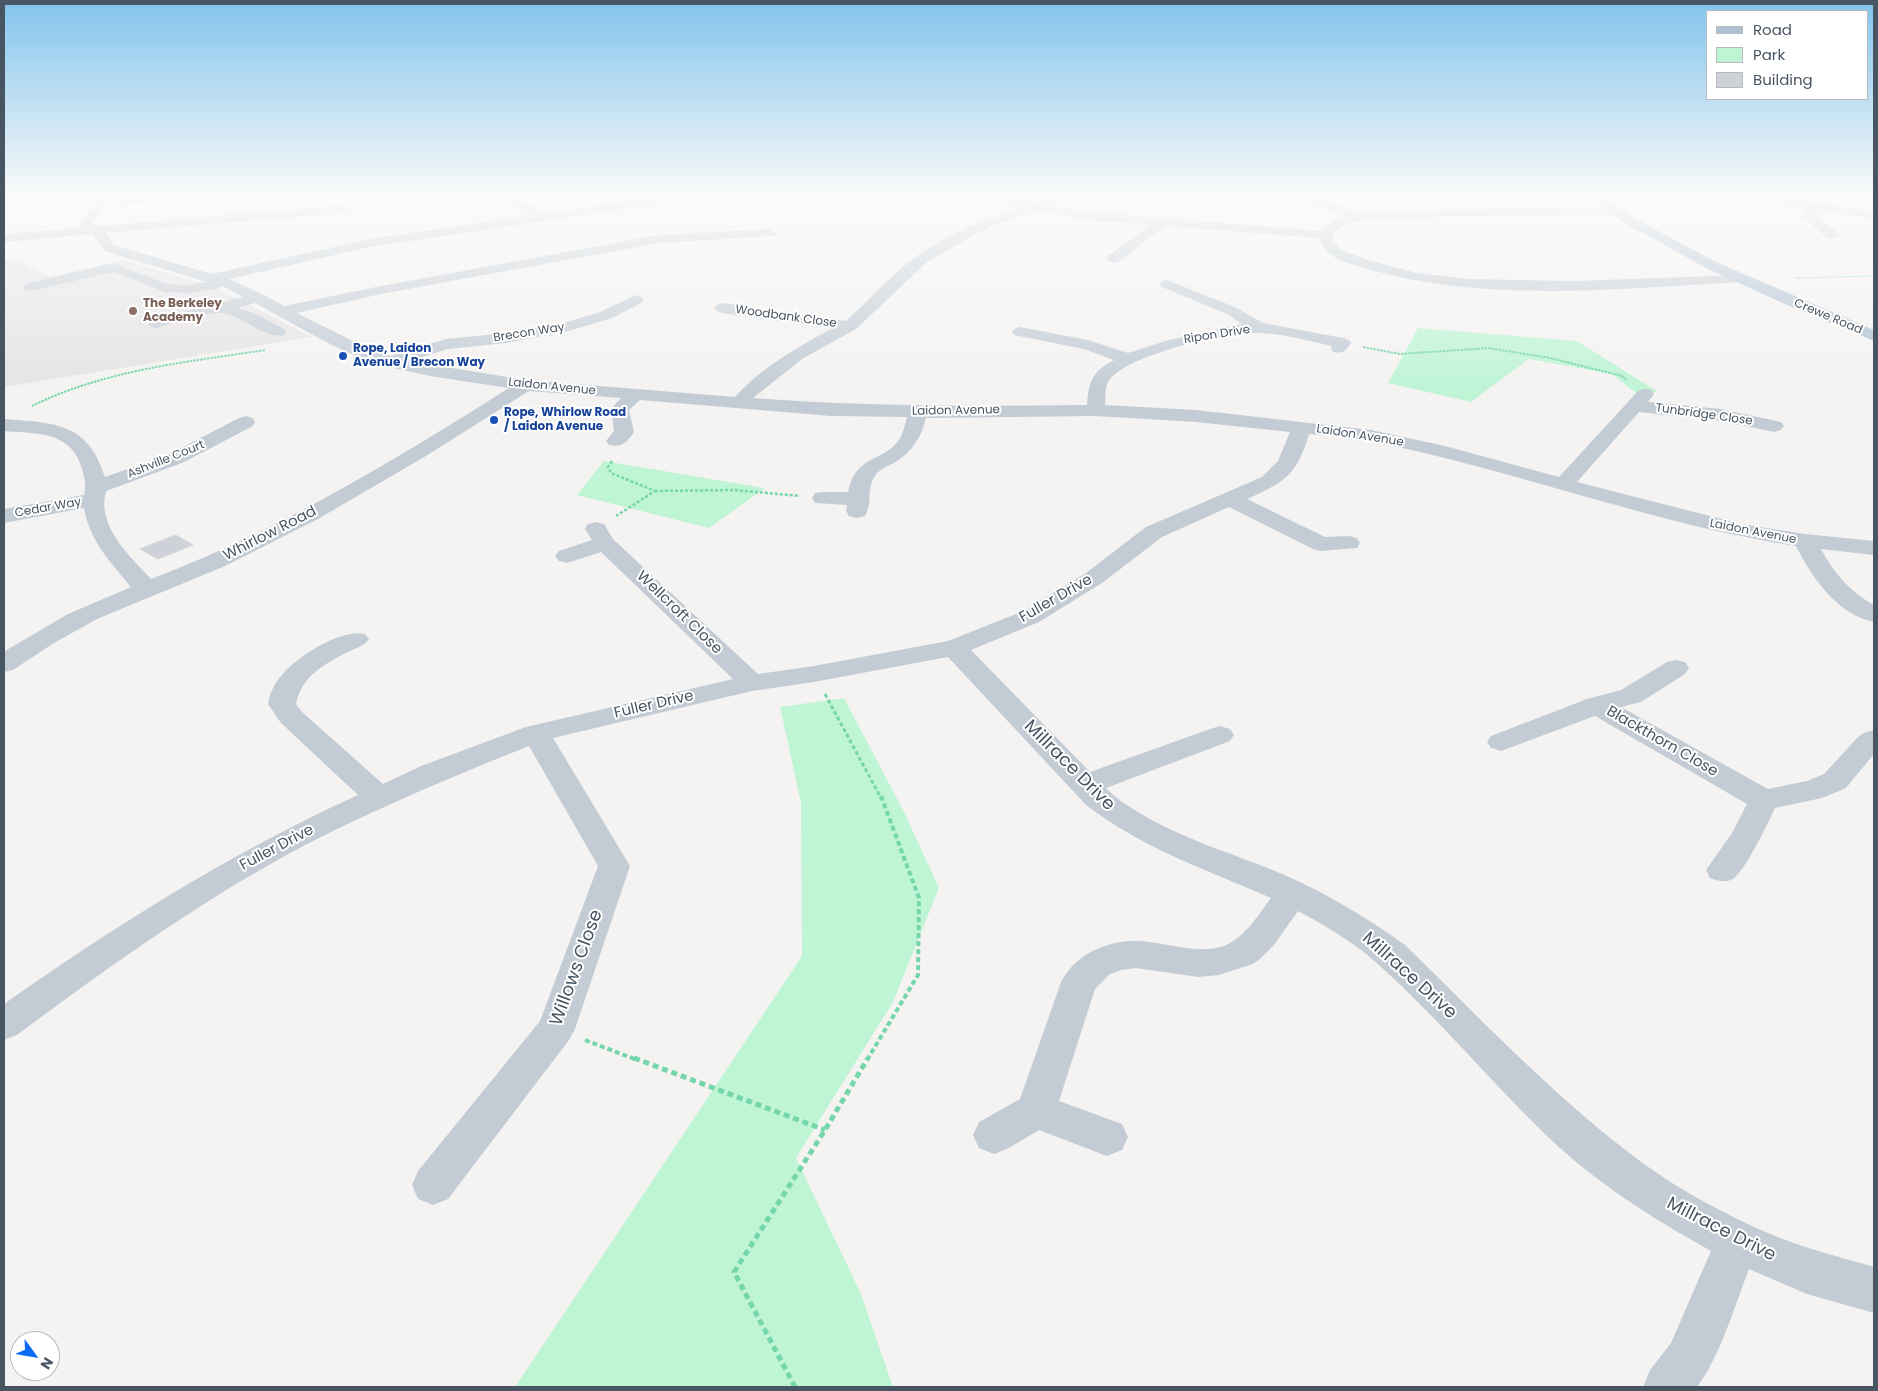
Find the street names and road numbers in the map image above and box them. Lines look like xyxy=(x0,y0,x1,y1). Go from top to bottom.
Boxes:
street label: Crewe Road xyxy=(1792,296,1864,338)
street label: Woodbank Close xyxy=(734,303,838,331)
street label: Brecon Way xyxy=(492,320,566,346)
street label: Ripon Drive xyxy=(1183,323,1251,347)
street label: Laidon Avenue xyxy=(507,375,597,399)
street label: Tunbridge Close xyxy=(1655,401,1753,429)
street label: Laidon Avenue xyxy=(912,403,1000,419)
street label: Laidon Avenue xyxy=(1315,422,1405,450)
street label: Ashville Court xyxy=(125,438,207,482)
street label: Cedar Way xyxy=(14,495,82,521)
street label: Whirlow Road xyxy=(220,503,320,565)
street label: Laidon Avenue xyxy=(1708,517,1798,547)
street label: Wellcroft Close xyxy=(632,568,726,658)
street label: Fuller Drive xyxy=(1016,571,1096,627)
street label: Fuller Drive xyxy=(612,687,696,723)
street label: Blackthorn Close xyxy=(1603,703,1721,781)
street label: Millrace Drive xyxy=(1019,716,1119,816)
street label: Fuller Drive xyxy=(237,821,317,875)
street label: Willows Close xyxy=(546,907,608,1029)
street label: Millrace Drive xyxy=(1357,928,1461,1024)
street label: Millrace Drive xyxy=(1663,1193,1779,1267)

